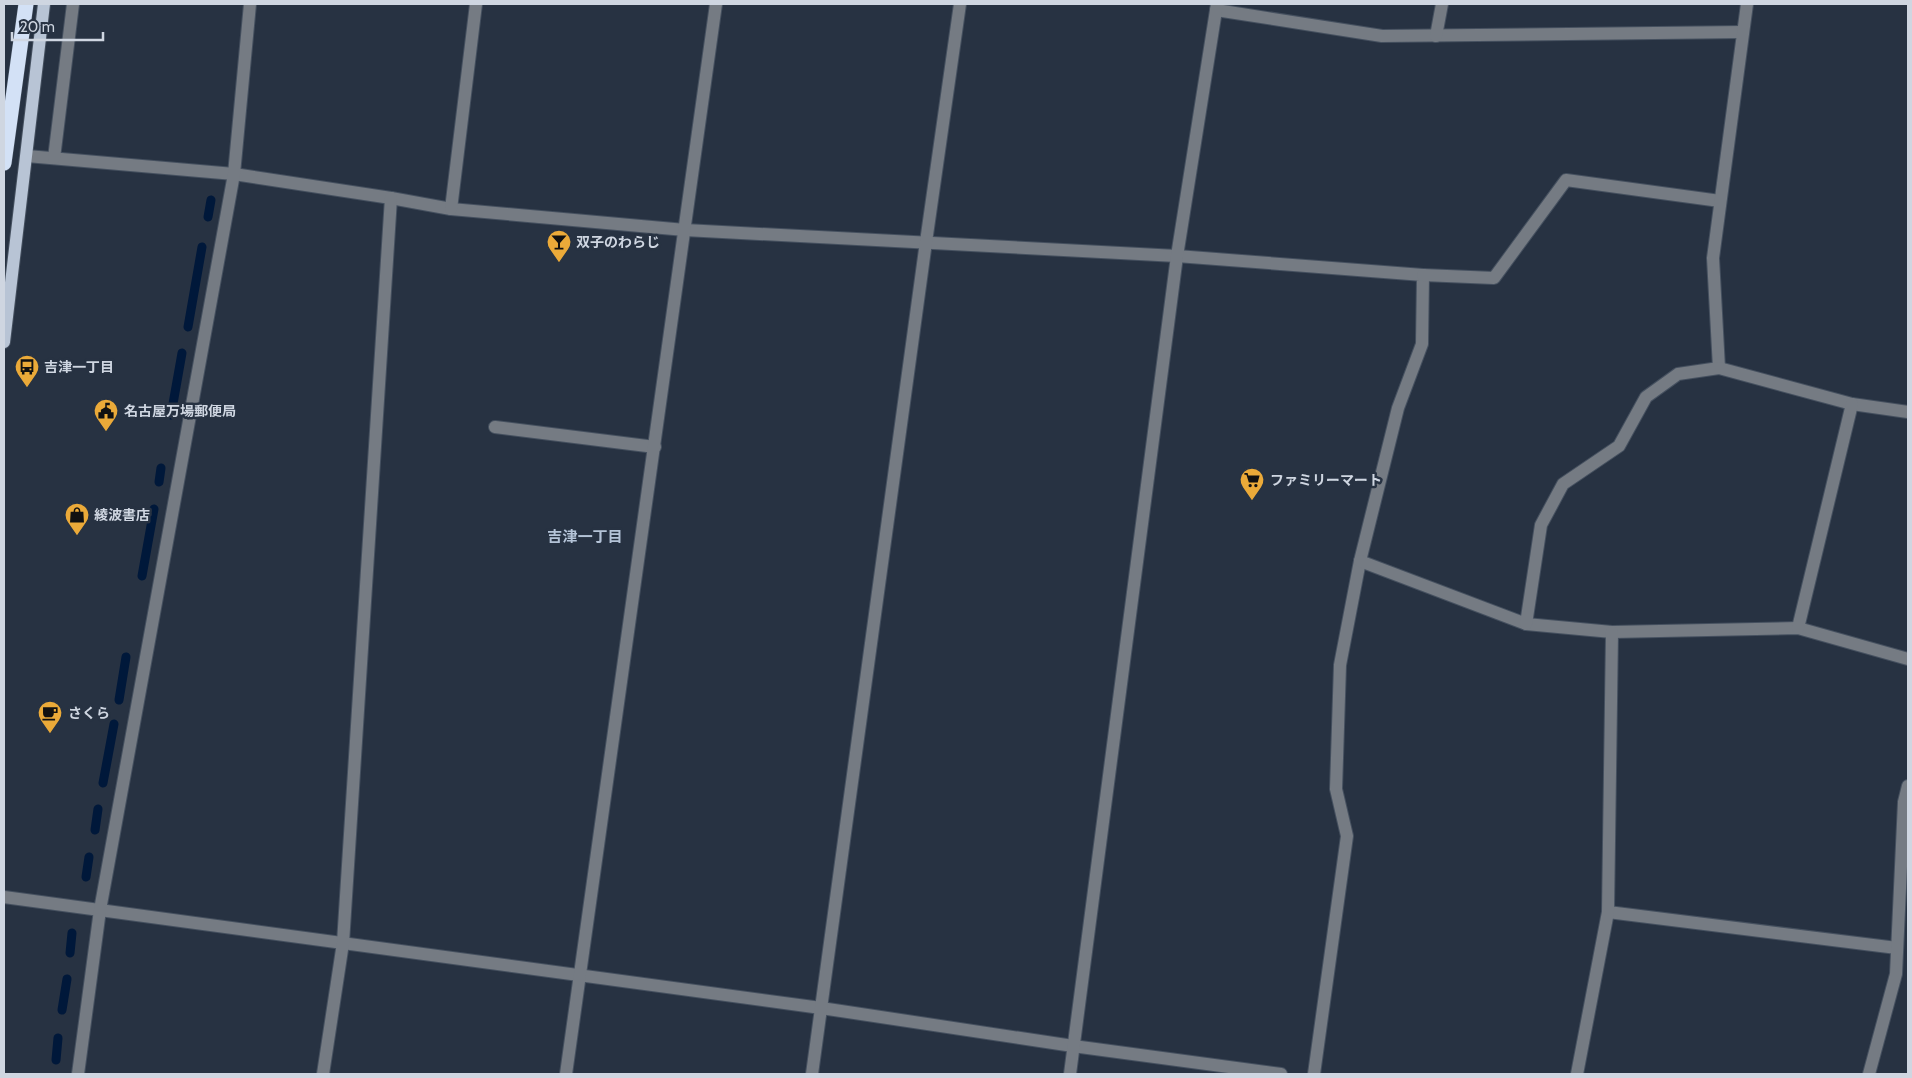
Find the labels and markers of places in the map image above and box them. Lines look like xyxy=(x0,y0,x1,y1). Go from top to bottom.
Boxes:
bar icon: 双子のわらじ xyxy=(546,229,572,263)
place label: 双子のわらじ xyxy=(576,233,660,251)
bus stop icon: 吉津一丁目 xyxy=(14,354,40,388)
place label: 吉津一丁目 xyxy=(44,358,114,376)
public building icon: 名古屋万場郵便局 xyxy=(93,398,119,432)
place label: 名古屋万場郵便局 xyxy=(124,402,236,420)
supermarket icon: ファミリーマート xyxy=(1239,467,1265,501)
place label: ファミリーマート xyxy=(1270,471,1382,489)
shop icon: 綾波書店 xyxy=(64,502,90,536)
place label: 綾波書店 xyxy=(94,506,150,524)
cafe icon: さくら xyxy=(37,700,63,734)
place label: さくら xyxy=(68,704,110,722)

